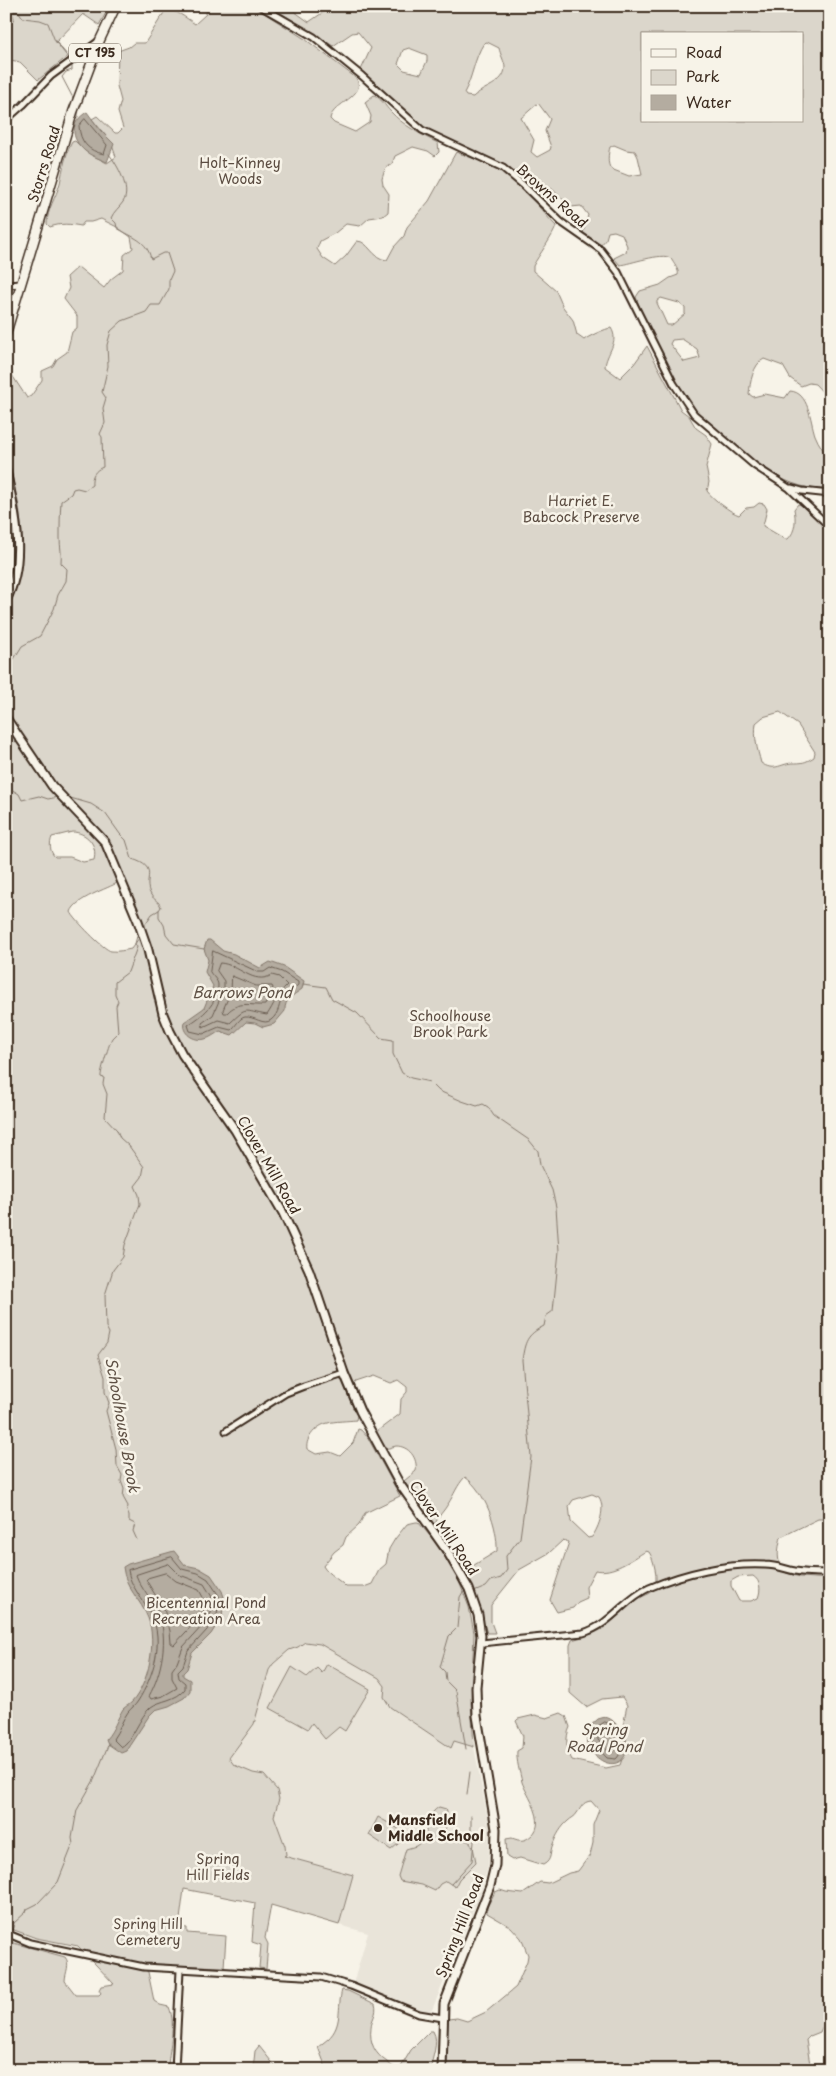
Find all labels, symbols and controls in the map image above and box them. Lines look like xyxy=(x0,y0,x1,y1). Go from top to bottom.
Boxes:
legend xyxy=(641,32,804,122)
text: Road xyxy=(686,40,722,63)
road number: CT 195 xyxy=(69,44,121,62)
text: Park xyxy=(686,64,720,87)
text: Water xyxy=(686,90,731,113)
street label: Storrs Road xyxy=(22,123,65,205)
park label: Holt–Kinney Woods xyxy=(199,152,281,189)
street label: Browns Road xyxy=(512,159,593,233)
park label: Harriet E. Babcock Preserve xyxy=(522,490,640,527)
water label: Barrows Pond xyxy=(192,980,294,1003)
park label: Schoolhouse Brook Park xyxy=(409,1005,491,1042)
street label: Clover Mill Road xyxy=(233,1112,306,1218)
water label: Schoolhouse Brook xyxy=(100,1355,147,1495)
street label: Clover Mill Road xyxy=(405,1476,484,1580)
park label: Bicentennial Pond Recreation Area xyxy=(146,1592,266,1629)
water label: Spring Road Pond xyxy=(566,1717,644,1757)
place label: Mansfield Middle School xyxy=(388,1809,484,1846)
marker: Mansfield Middle School xyxy=(372,1822,384,1834)
park label: Spring Hill Fields xyxy=(186,1848,250,1885)
street label: Spring Hill Road xyxy=(430,1871,489,1981)
park label: Spring Hill Cemetery xyxy=(113,1913,183,1950)

